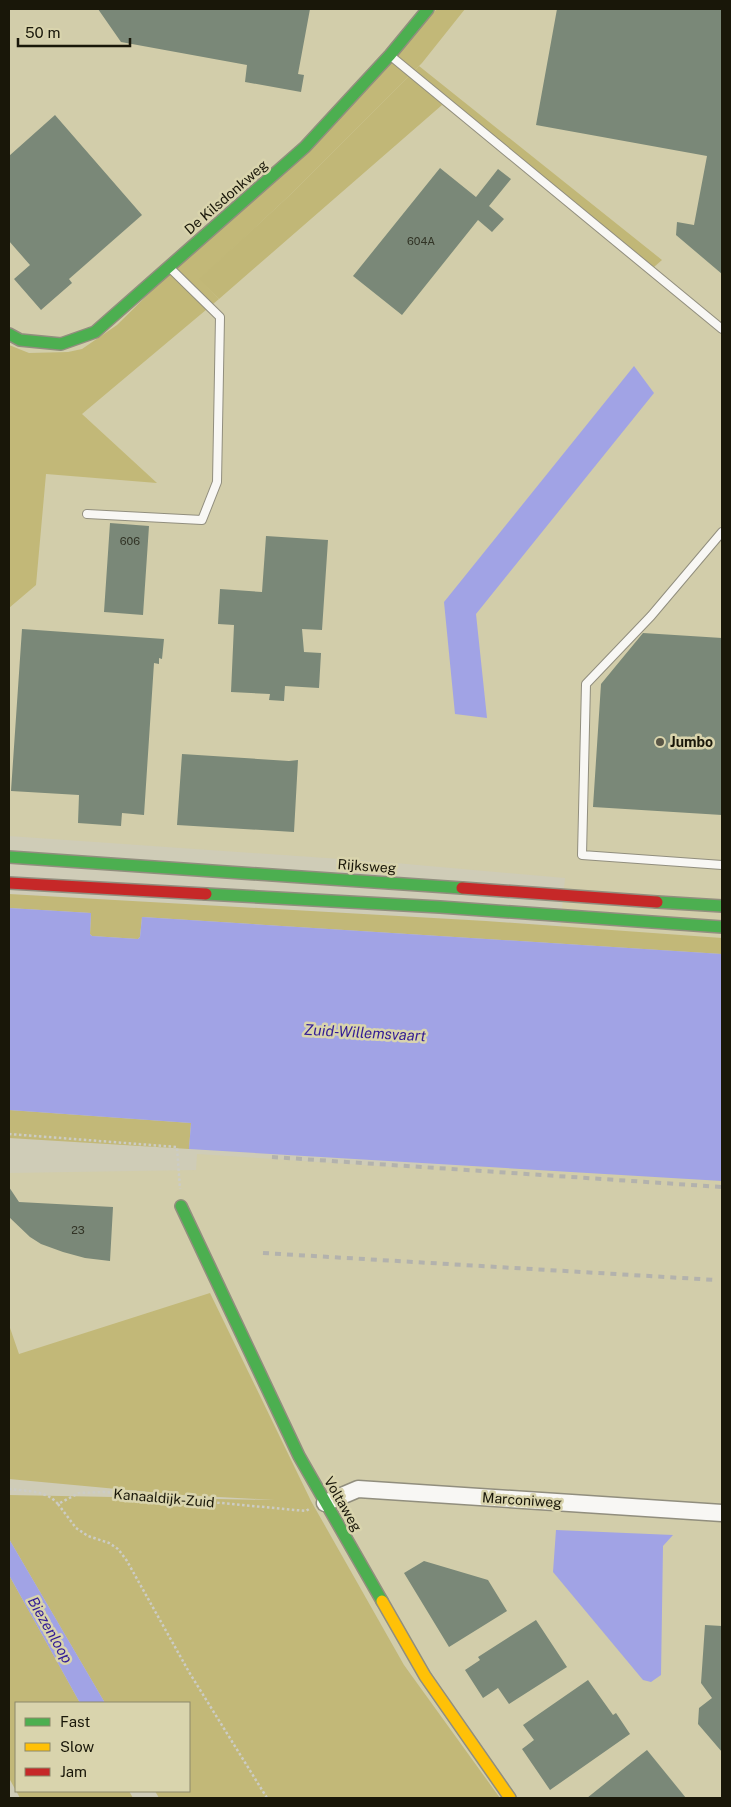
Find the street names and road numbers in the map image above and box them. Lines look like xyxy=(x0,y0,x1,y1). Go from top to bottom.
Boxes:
street label: De Kilsdonkweg xyxy=(181,156,271,237)
street label: Rijksweg xyxy=(337,856,397,876)
street label: Voltaweg xyxy=(321,1474,365,1535)
street label: Kanaaldijk-Zuid xyxy=(113,1486,215,1510)
street label: Marconiweg xyxy=(482,1489,563,1511)

